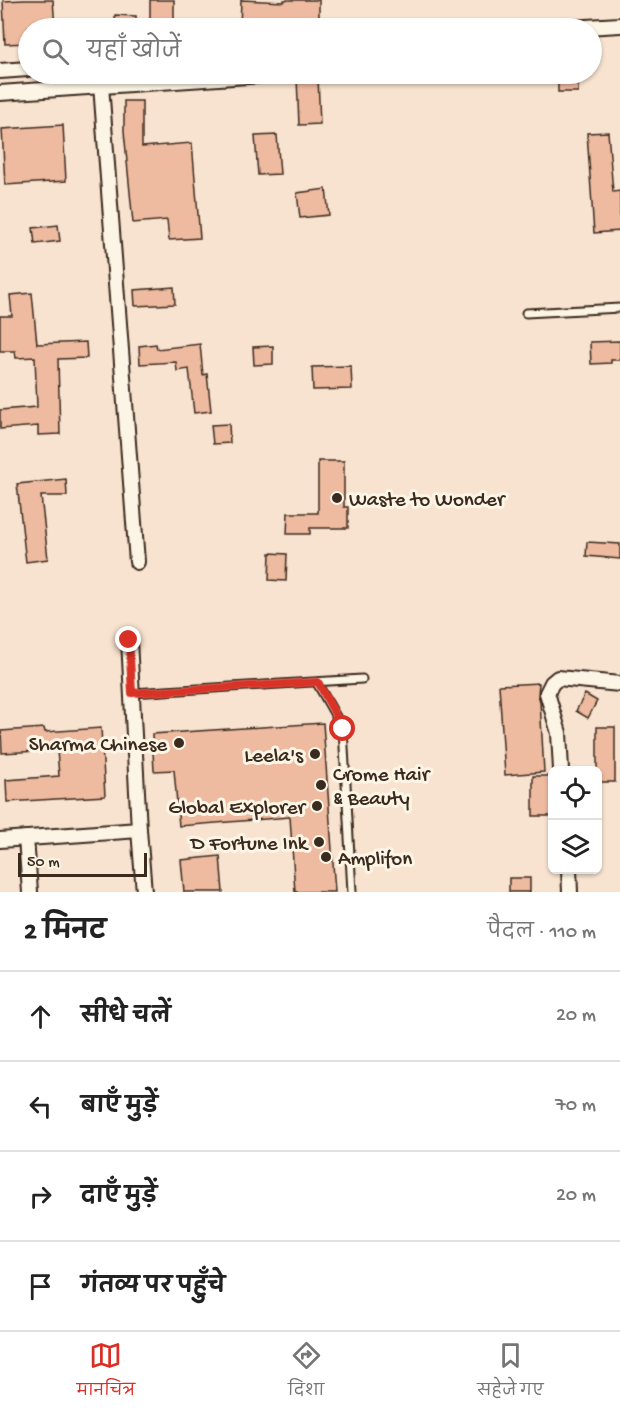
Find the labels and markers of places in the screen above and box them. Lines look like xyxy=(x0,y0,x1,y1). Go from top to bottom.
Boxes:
place label: Waste to Wonder xyxy=(349,489,506,514)
marker: Waste to Wonder xyxy=(330,491,344,505)
place label: Sharma Chinese xyxy=(29,734,168,759)
marker: Sharma Chinese xyxy=(172,736,186,750)
place label: Leela's xyxy=(244,745,304,770)
marker: Leela's xyxy=(308,747,322,761)
place label: Crome Hair & Beauty xyxy=(333,764,431,813)
marker: Crome Hair & Beauty xyxy=(314,778,328,792)
place label: Global Explorer xyxy=(168,797,307,822)
marker: Global Explorer xyxy=(310,799,324,813)
place label: D Fortune Ink xyxy=(189,833,310,858)
marker: D Fortune Ink xyxy=(312,835,326,849)
place label: Amplifon xyxy=(338,848,412,873)
marker: Amplifon xyxy=(319,850,333,864)

